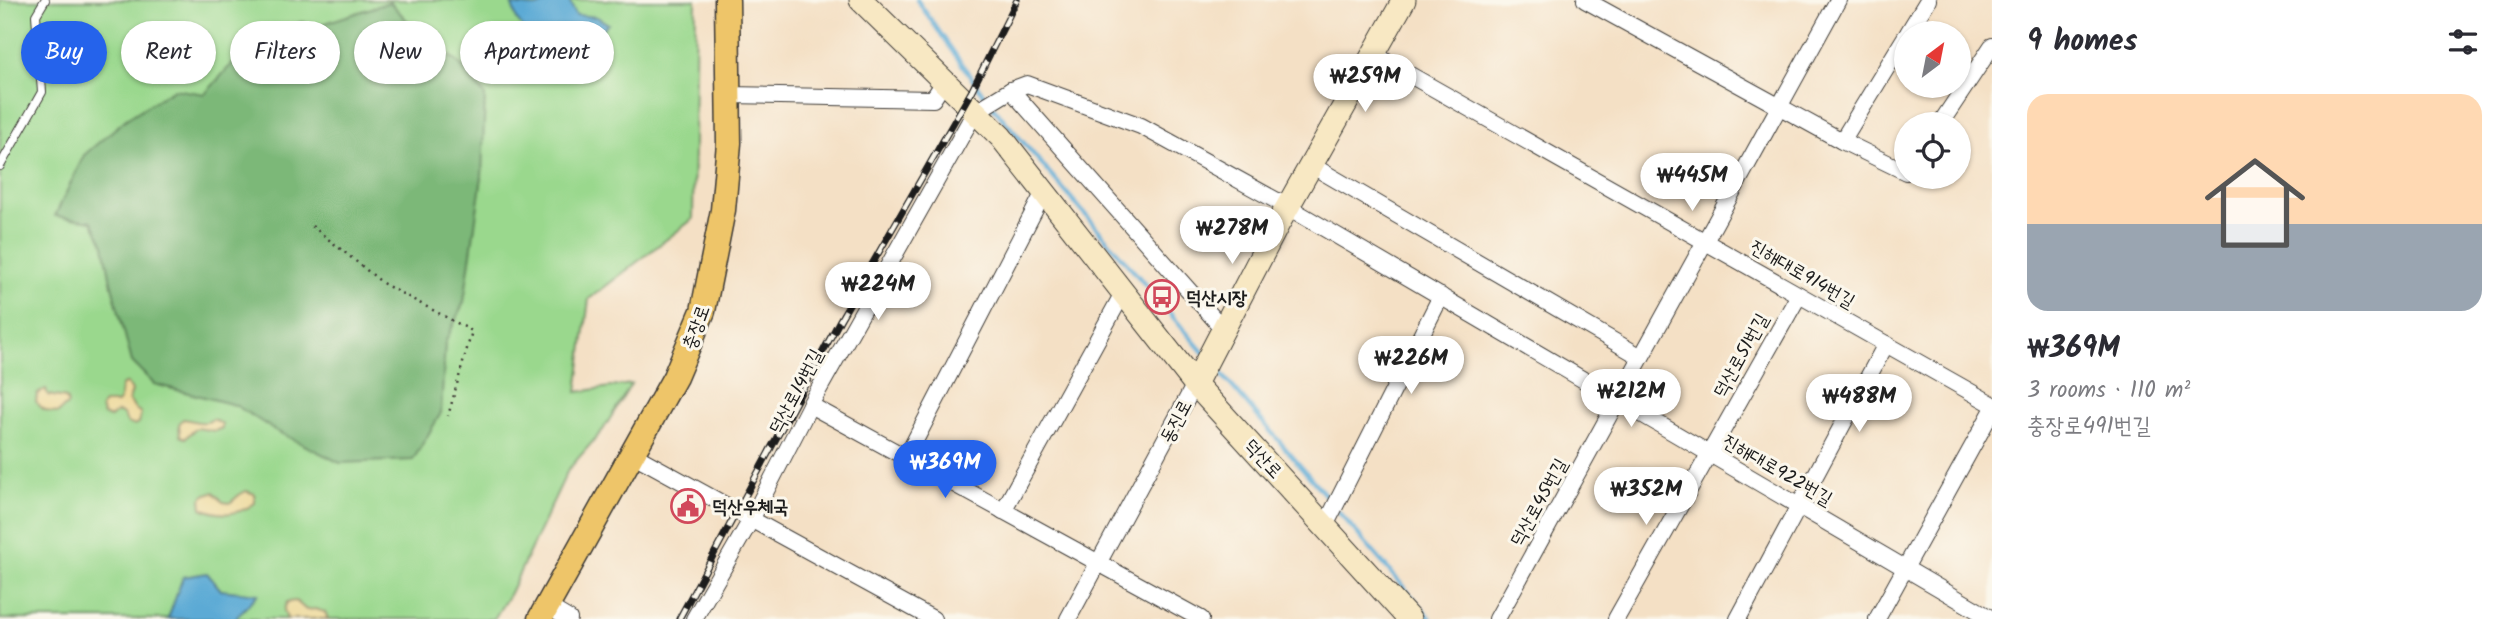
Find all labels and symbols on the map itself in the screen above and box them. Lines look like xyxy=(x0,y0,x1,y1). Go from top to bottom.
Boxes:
north arrow xyxy=(1894,21,1970,98)
pin: ₩259M xyxy=(1316,54,1414,114)
pin: ₩445M xyxy=(1643,154,1741,213)
pin: ₩278M xyxy=(1183,206,1281,266)
street label: 진해대로914번길 xyxy=(1744,232,1860,317)
pin: ₩224M xyxy=(829,262,927,322)
bus stop icon: 덕산시장 xyxy=(1143,278,1181,316)
place label: 덕산시장 xyxy=(1186,284,1248,314)
street label: 충장로 xyxy=(675,301,719,354)
street label: 덕산로51번길 xyxy=(1706,308,1777,404)
pin: ₩226M xyxy=(1362,336,1460,396)
street label: 덕산로14번길 xyxy=(762,344,832,440)
pin: ₩212M xyxy=(1582,370,1680,429)
pin: ₩488M xyxy=(1810,374,1908,434)
street label: 동진로 xyxy=(1153,395,1201,449)
street label: 진해대로922번길 xyxy=(1716,427,1838,514)
street label: 덕산로 xyxy=(1236,432,1289,486)
pin: ₩369M xyxy=(896,440,994,500)
street label: 덕산로45번길 xyxy=(1503,453,1576,553)
pin: ₩352M xyxy=(1597,468,1695,527)
public building icon: 덕산우체국 xyxy=(669,487,707,525)
place label: 덕산우체국 xyxy=(712,493,788,523)

